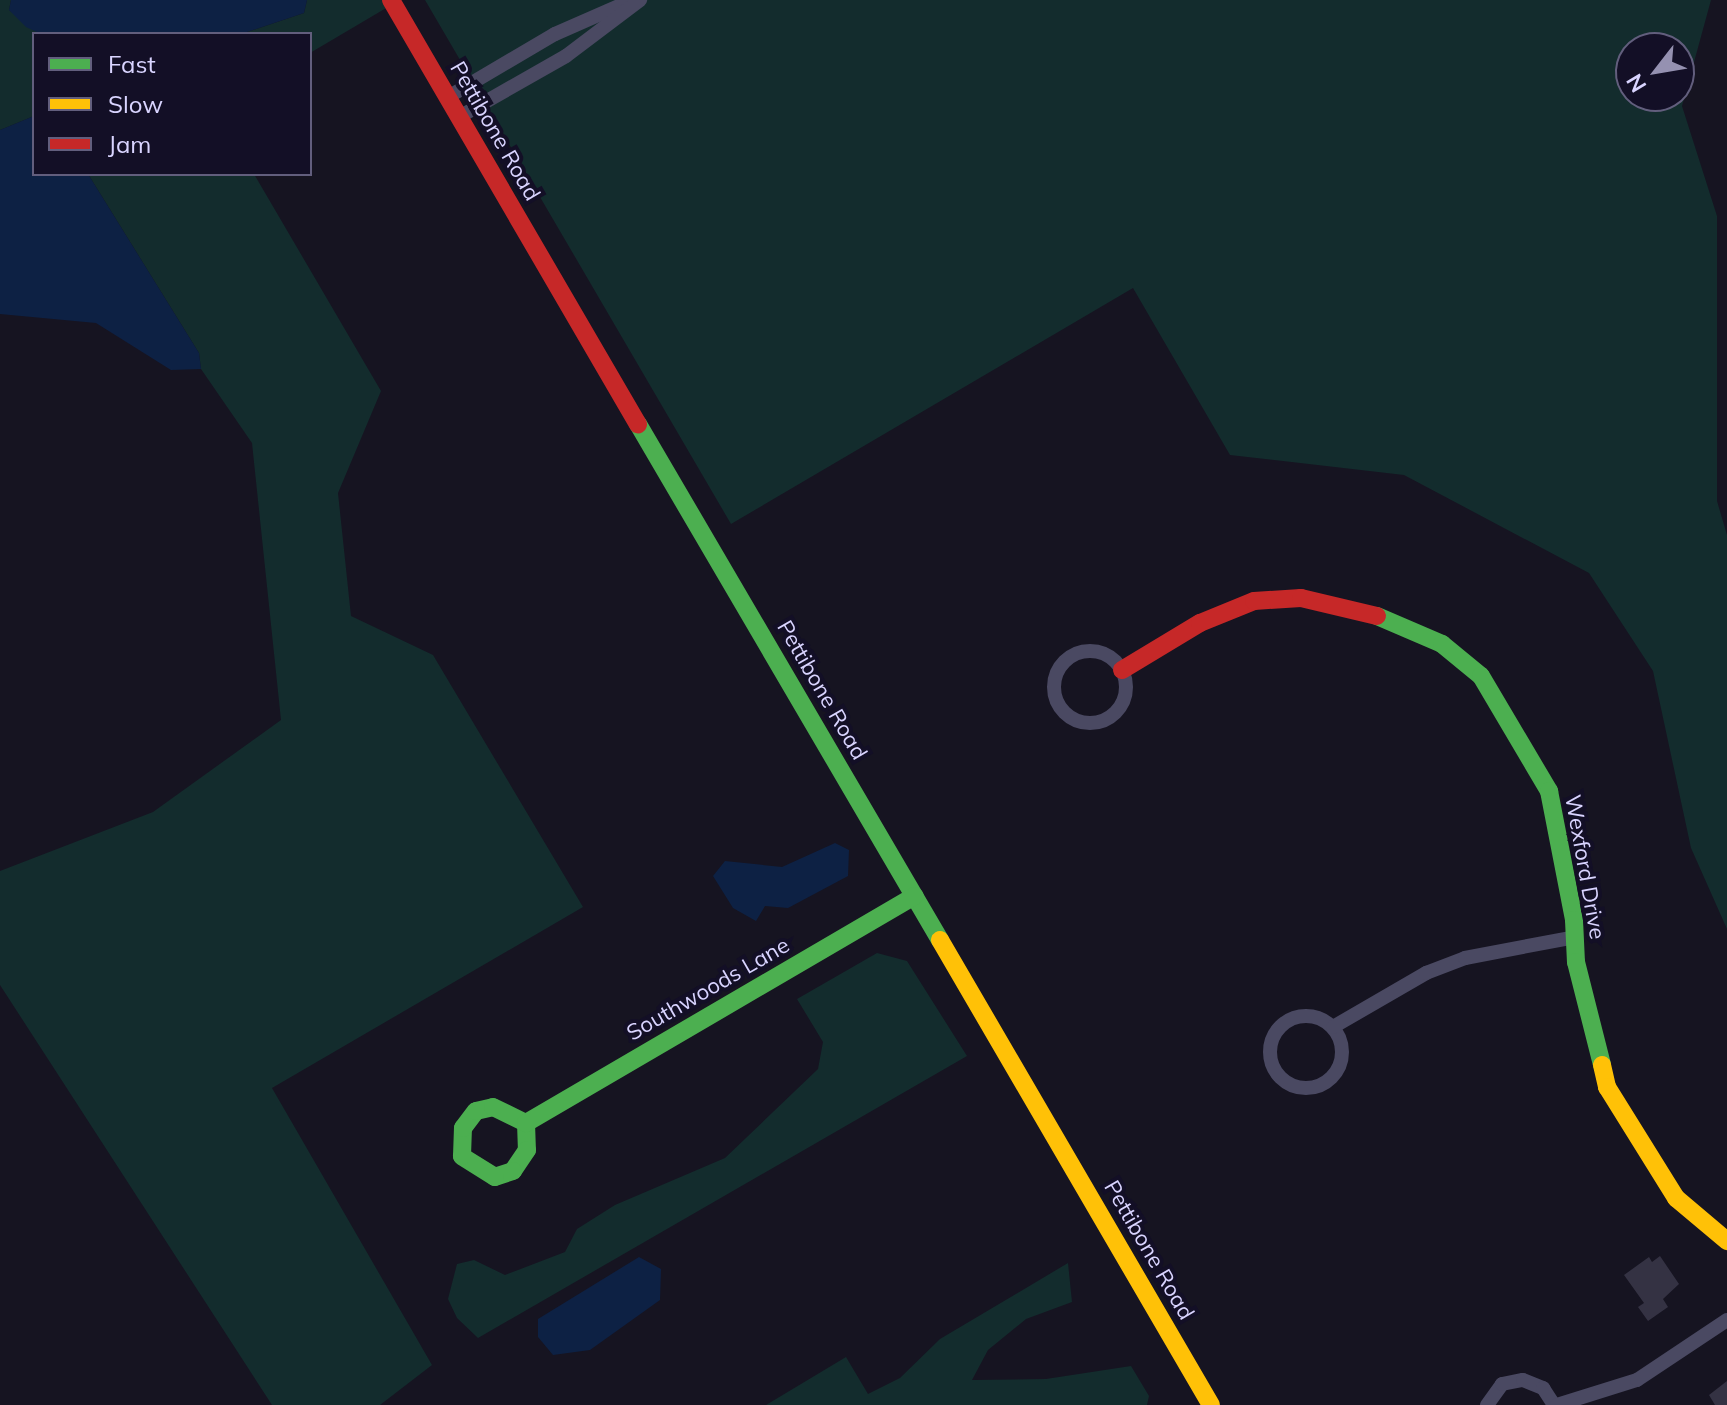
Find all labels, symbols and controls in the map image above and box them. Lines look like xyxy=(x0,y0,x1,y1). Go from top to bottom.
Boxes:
legend xyxy=(32,32,312,176)
north arrow xyxy=(1615,32,1695,112)
text: Fast xyxy=(108,49,156,79)
street label: Pettibone Road xyxy=(444,57,546,205)
text: N xyxy=(1620,69,1652,98)
text: Slow xyxy=(108,89,163,119)
text: Jam xyxy=(108,129,151,159)
street label: Pettibone Road xyxy=(771,616,873,764)
street label: Wexford Drive xyxy=(1559,793,1611,941)
street label: Southwoods Lane xyxy=(622,932,794,1046)
street label: Pettibone Road xyxy=(1098,1176,1200,1324)

